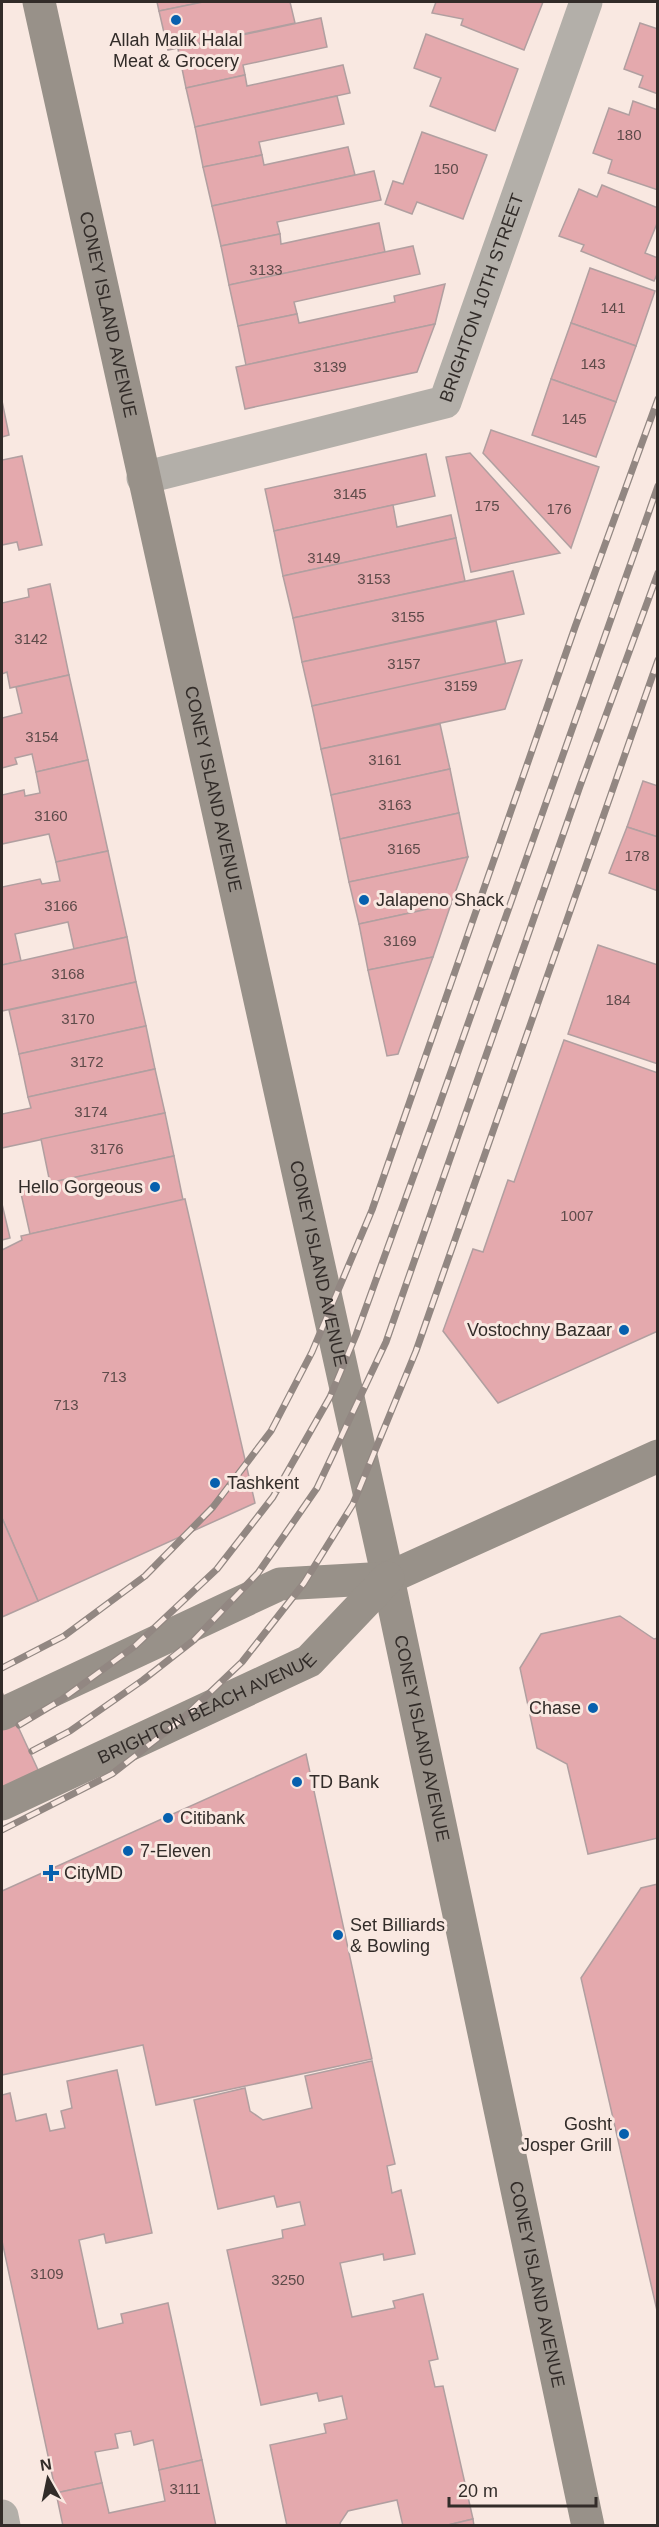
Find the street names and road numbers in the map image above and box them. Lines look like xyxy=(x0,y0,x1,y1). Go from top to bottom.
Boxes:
street label: BRIGHTON 10TH STREET xyxy=(436,191,528,405)
street label: CONEY ISLAND AVENUE xyxy=(76,209,141,419)
street label: CONEY ISLAND AVENUE xyxy=(181,684,246,894)
street label: CONEY ISLAND AVENUE xyxy=(286,1159,351,1368)
street label: CONEY ISLAND AVENUE xyxy=(390,1633,453,1843)
street label: BRIGHTON BEACH AVENUE xyxy=(95,1649,321,1768)
street label: CONEY ISLAND AVENUE xyxy=(505,2179,569,2389)

